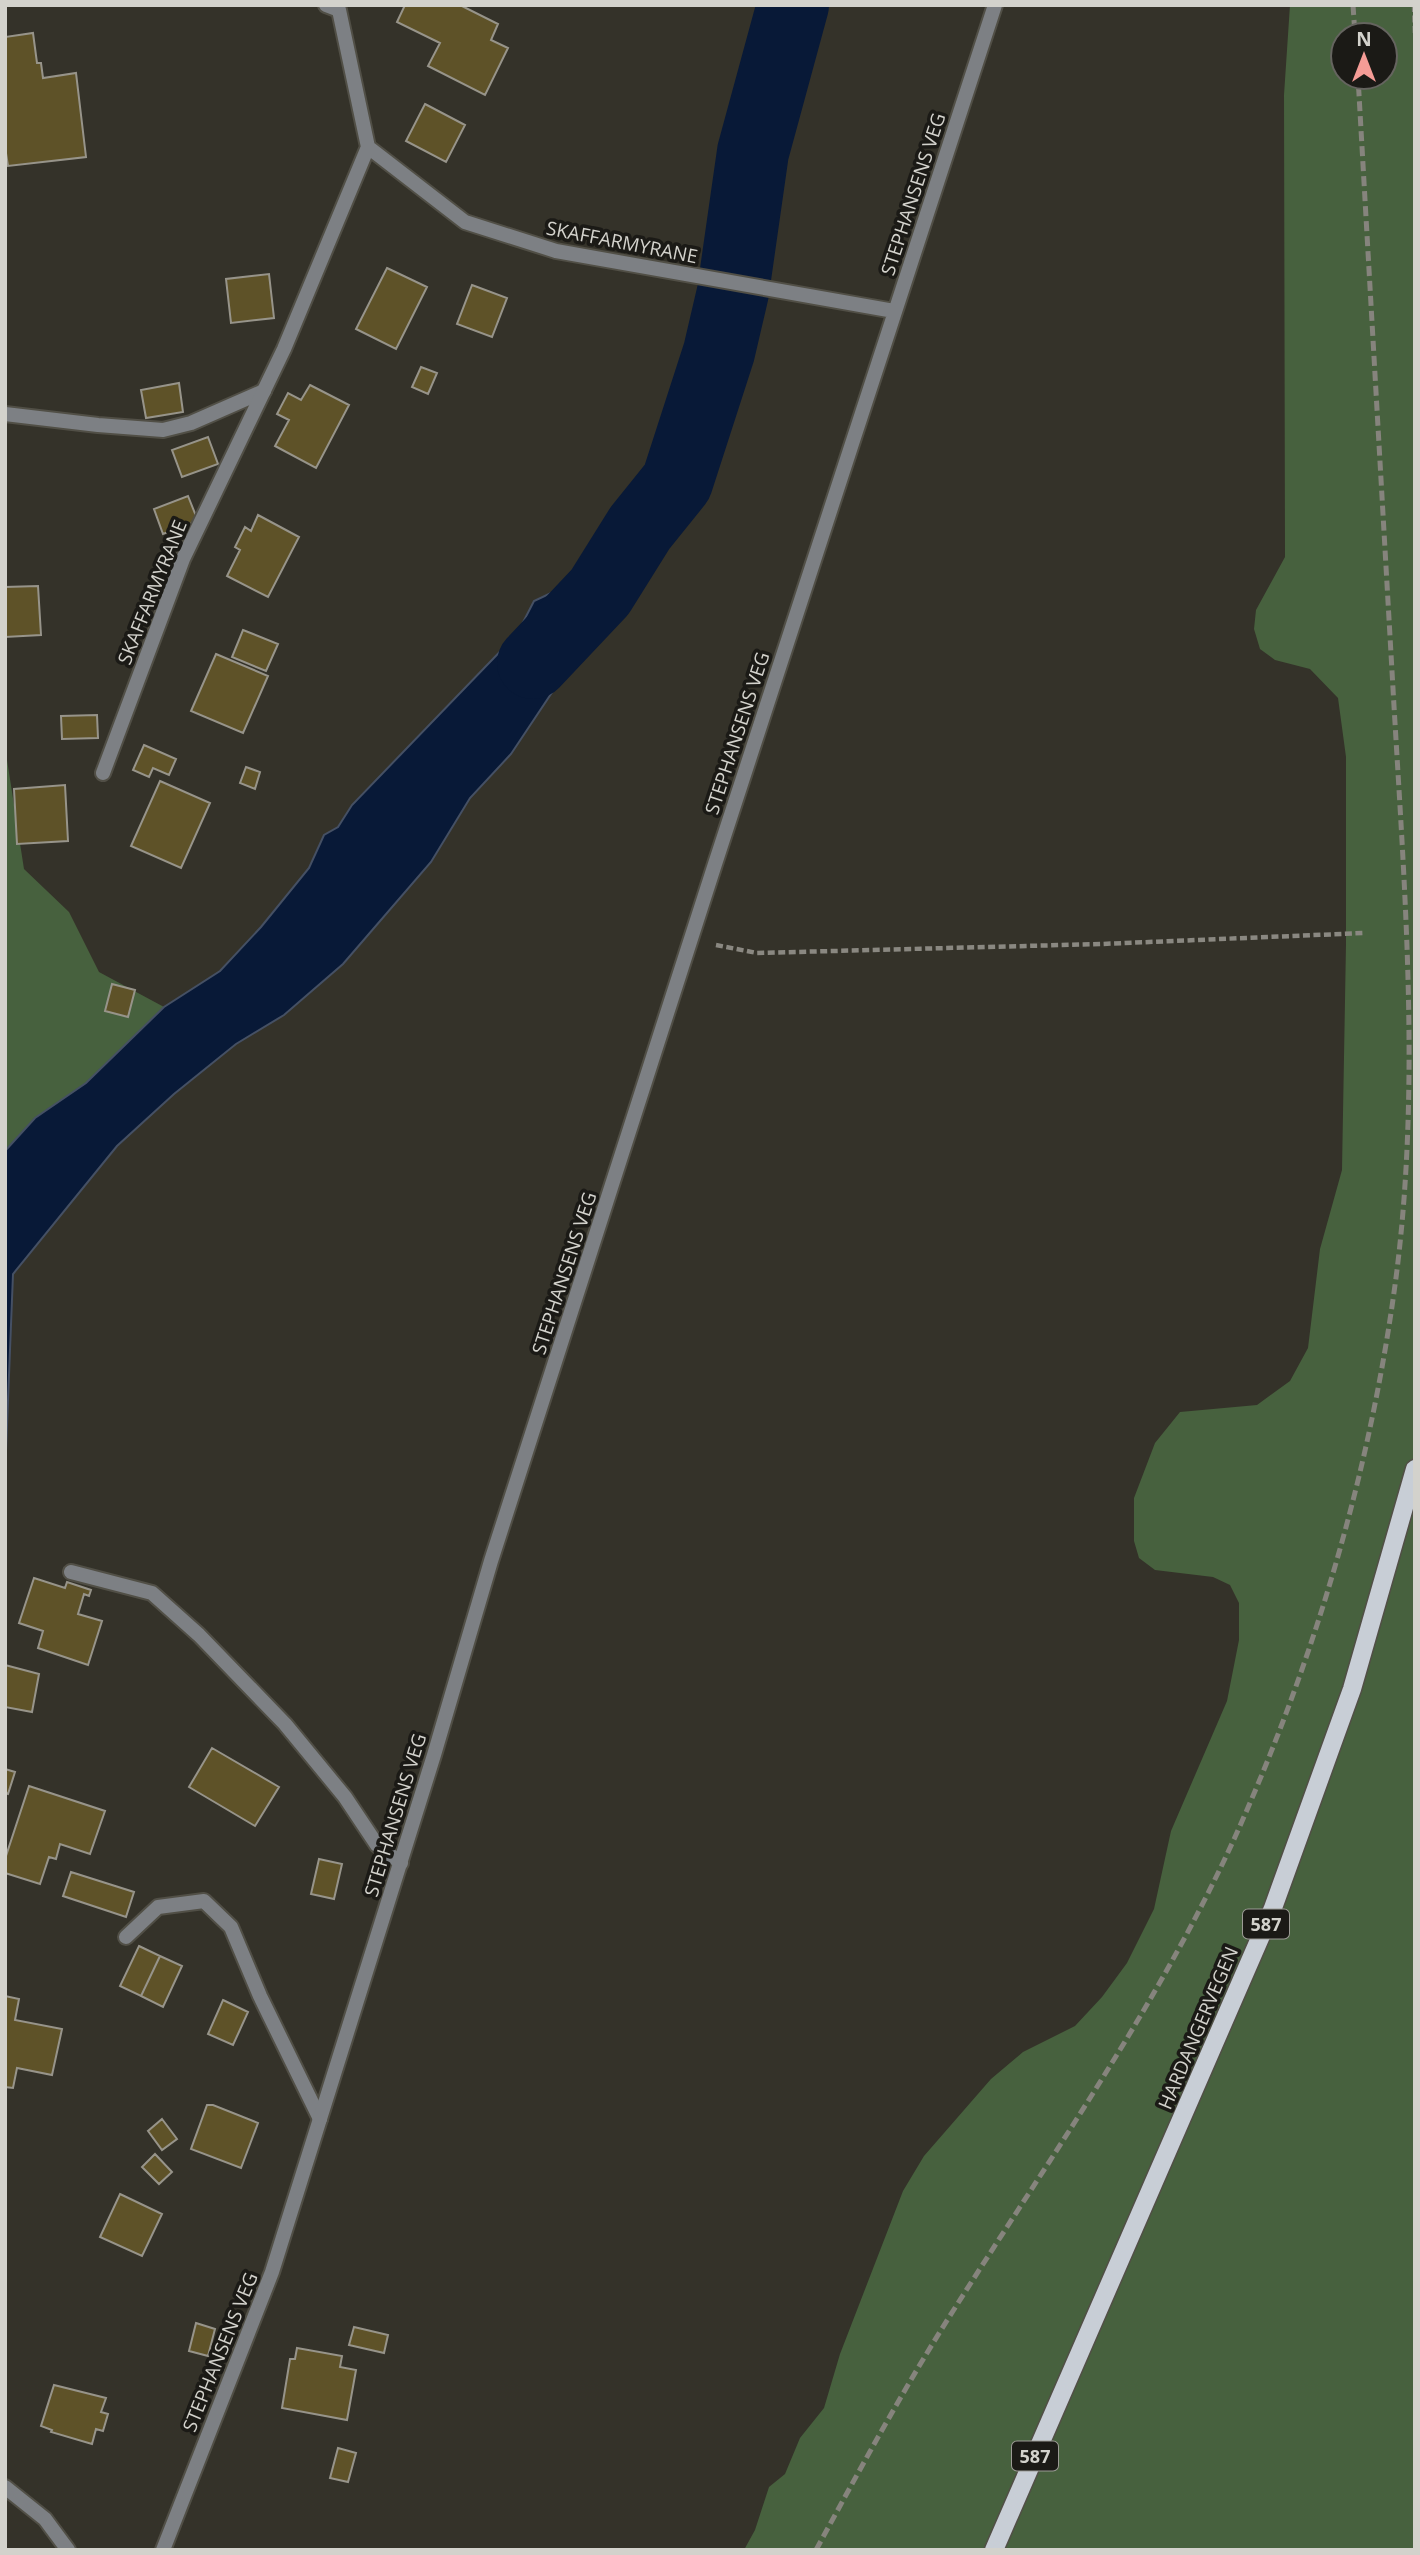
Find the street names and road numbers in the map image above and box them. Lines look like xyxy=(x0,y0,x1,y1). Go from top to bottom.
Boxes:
street label: STEPHANSENS VEG xyxy=(874,109,952,279)
street label: SKAFFARMYRANE xyxy=(544,215,700,269)
street label: SKAFFARMYRANE xyxy=(111,516,193,668)
street label: STEPHANSENS VEG xyxy=(698,648,776,818)
street label: STEPHANSENS VEG xyxy=(525,1188,603,1358)
street label: STEPHANSENS VEG xyxy=(358,1730,432,1900)
road number: 587 xyxy=(1243,1910,1289,1938)
street label: HARDANGERVEGEN xyxy=(1152,1943,1244,2113)
street label: STEPHANSENS VEG xyxy=(176,2269,264,2435)
road number: 587 xyxy=(1012,2442,1058,2470)

